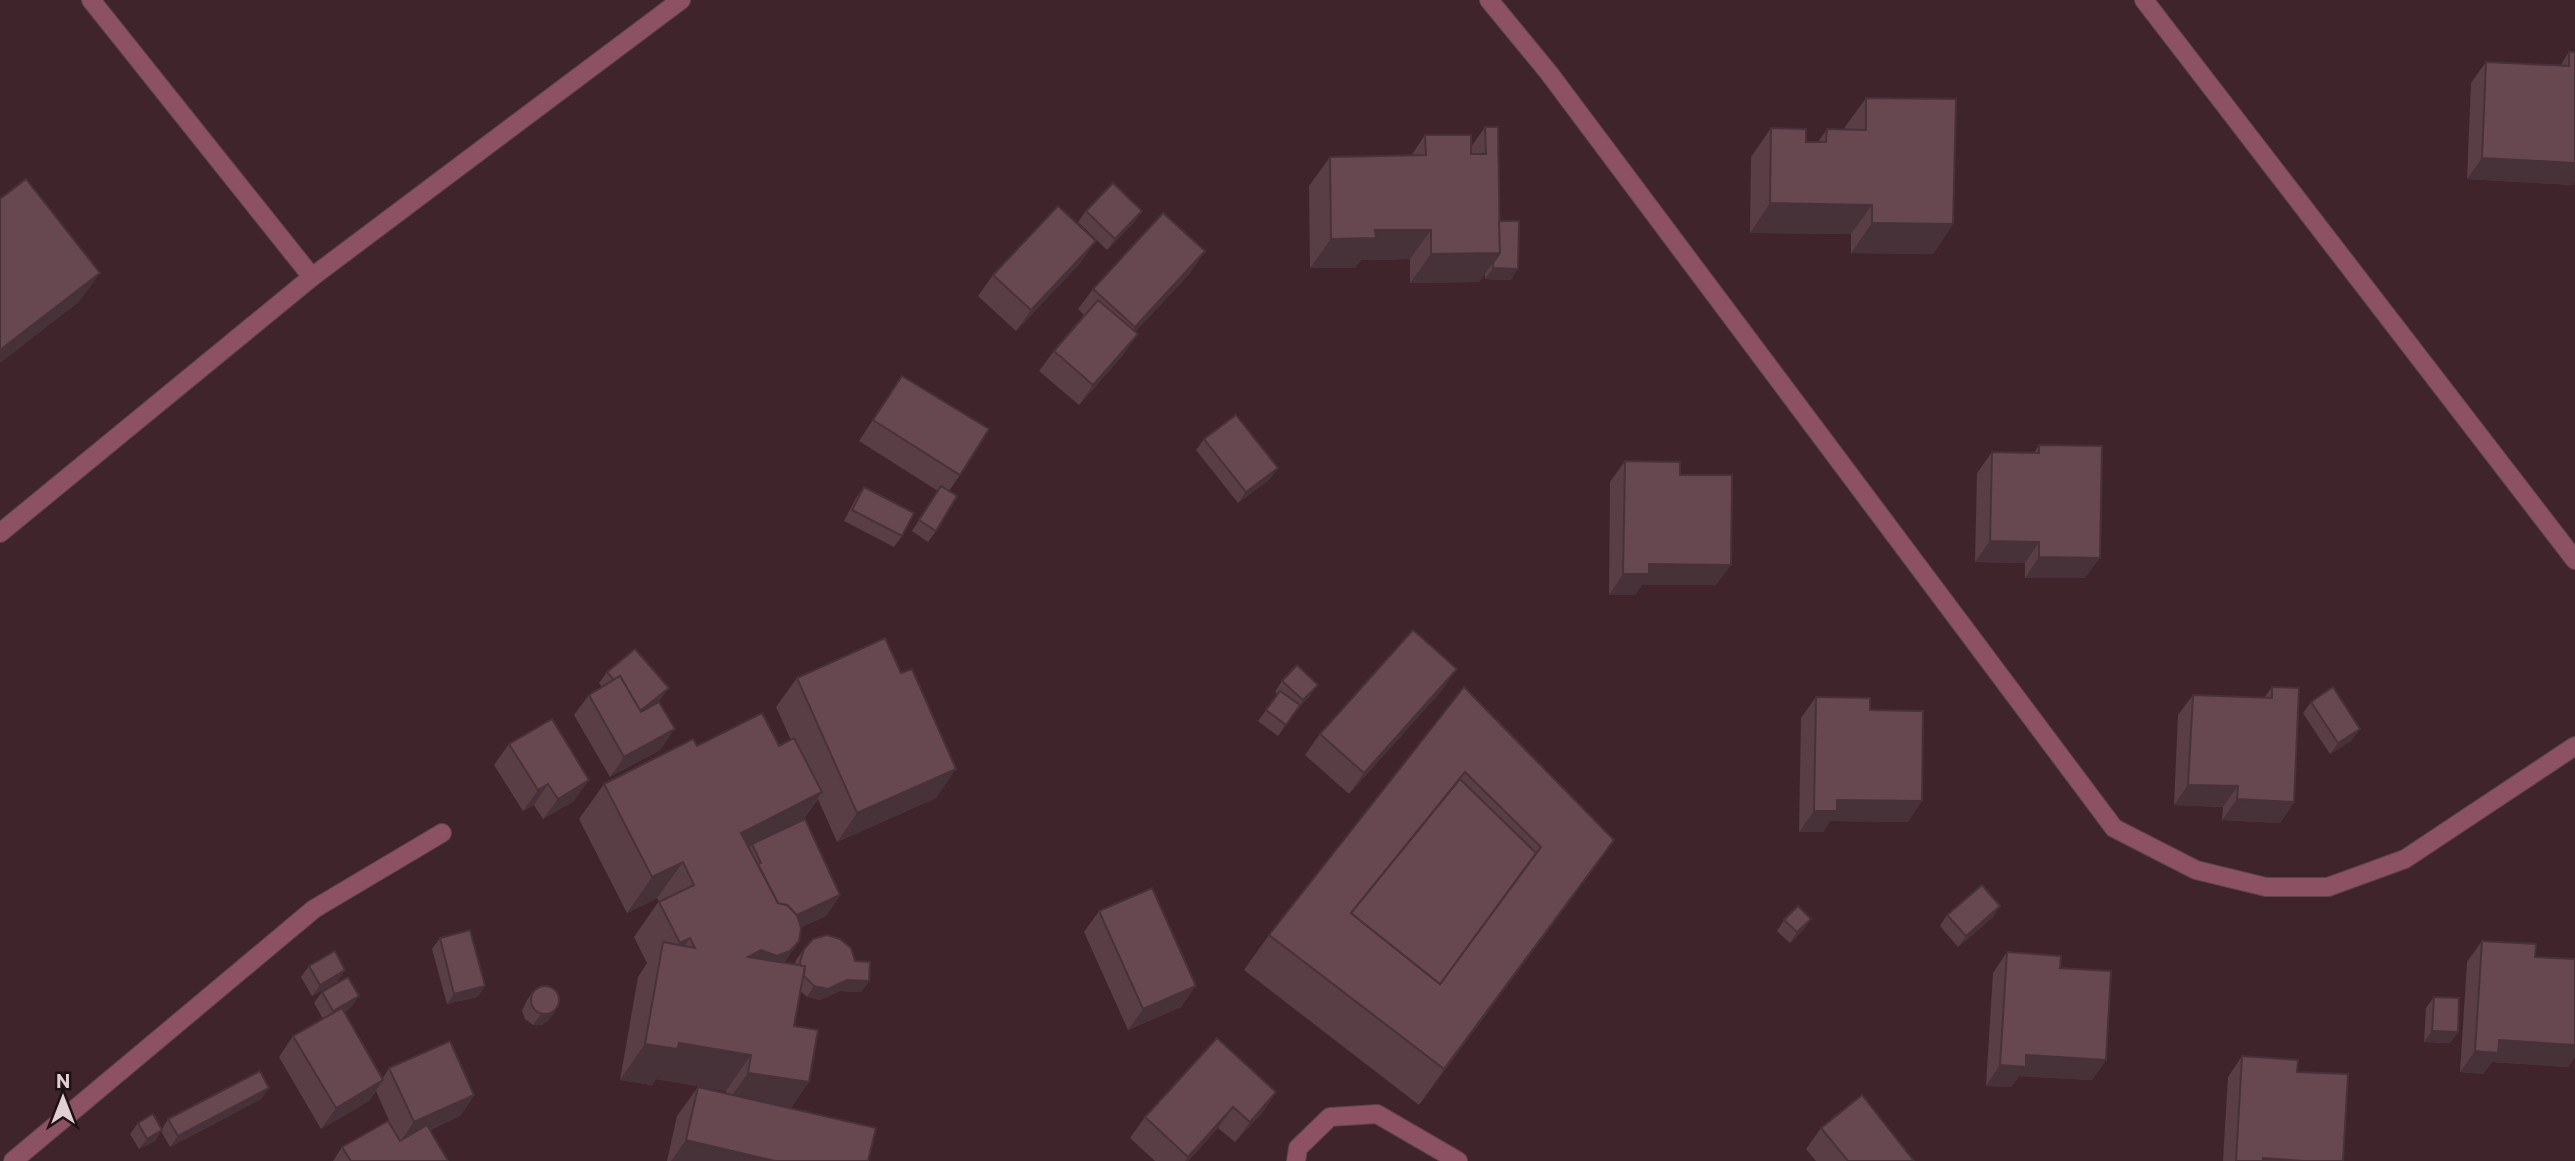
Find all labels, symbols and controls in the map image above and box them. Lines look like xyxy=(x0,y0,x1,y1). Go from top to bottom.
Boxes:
north arrow xyxy=(28,1063,98,1133)
text: N xyxy=(56,1069,70,1092)

